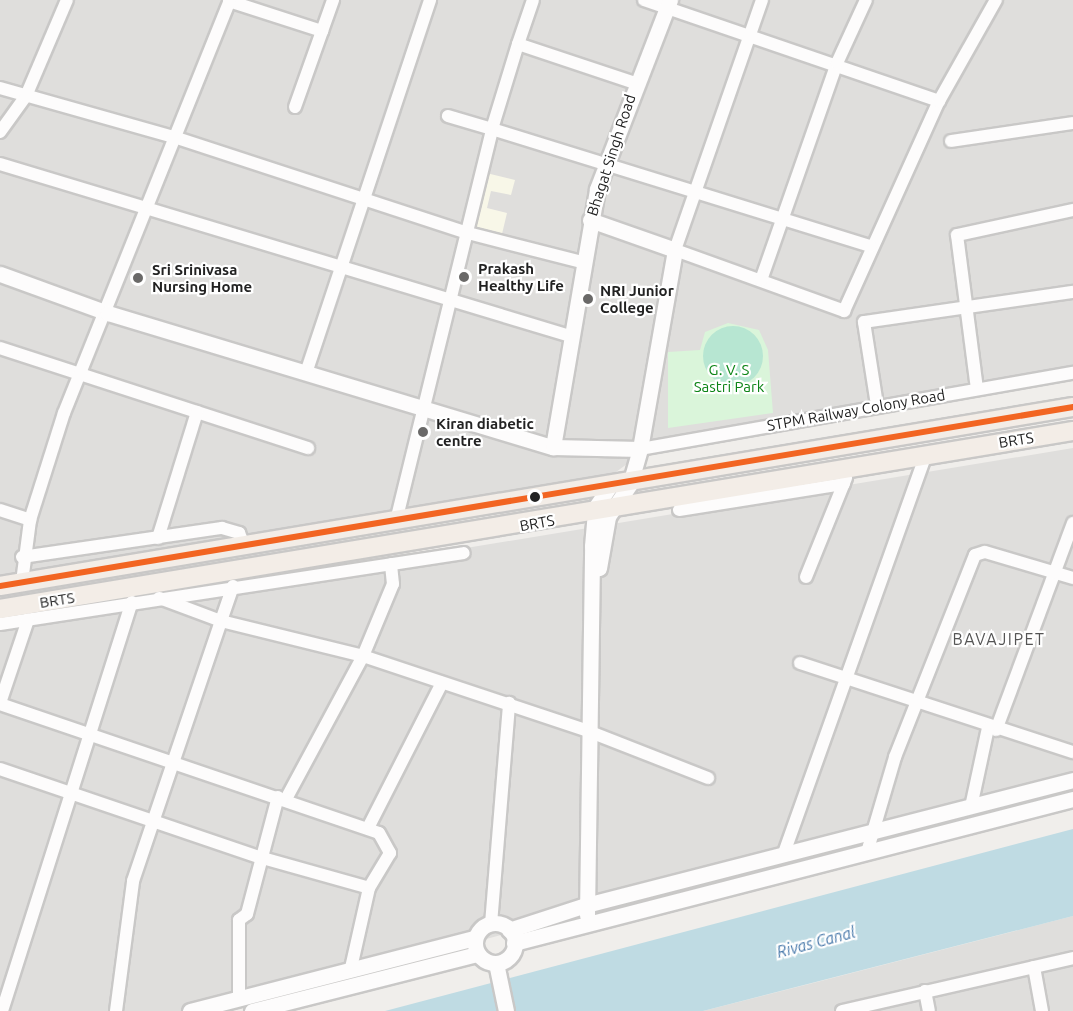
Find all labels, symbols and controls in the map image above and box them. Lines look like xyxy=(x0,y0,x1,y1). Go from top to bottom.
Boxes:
street label: Bhagat Singh Road xyxy=(583,92,639,218)
place label: Prakash Healthy Life xyxy=(478,259,564,294)
place label: Sri Srinivasa Nursing Home xyxy=(152,260,252,295)
marker: Prakash Healthy Life xyxy=(455,268,473,286)
marker: Sri Srinivasa Nursing Home xyxy=(129,269,147,287)
place label: NRI Junior College xyxy=(600,281,674,316)
marker: NRI Junior College xyxy=(581,292,595,306)
park label: G. V. S Sastri Park xyxy=(694,360,764,395)
street label: STPM Railway Colony Road xyxy=(766,385,946,435)
place label: Kiran diabetic centre xyxy=(436,414,534,449)
marker: Kiran diabetic centre xyxy=(414,423,432,441)
street label: BRTS xyxy=(997,428,1035,452)
unlabelled marker xyxy=(529,491,541,503)
street label: BRTS xyxy=(518,511,556,535)
street label: BRTS xyxy=(38,588,76,612)
district label: BAVAJIPET xyxy=(953,629,1045,649)
water label: Rivas Canal xyxy=(775,922,857,962)

